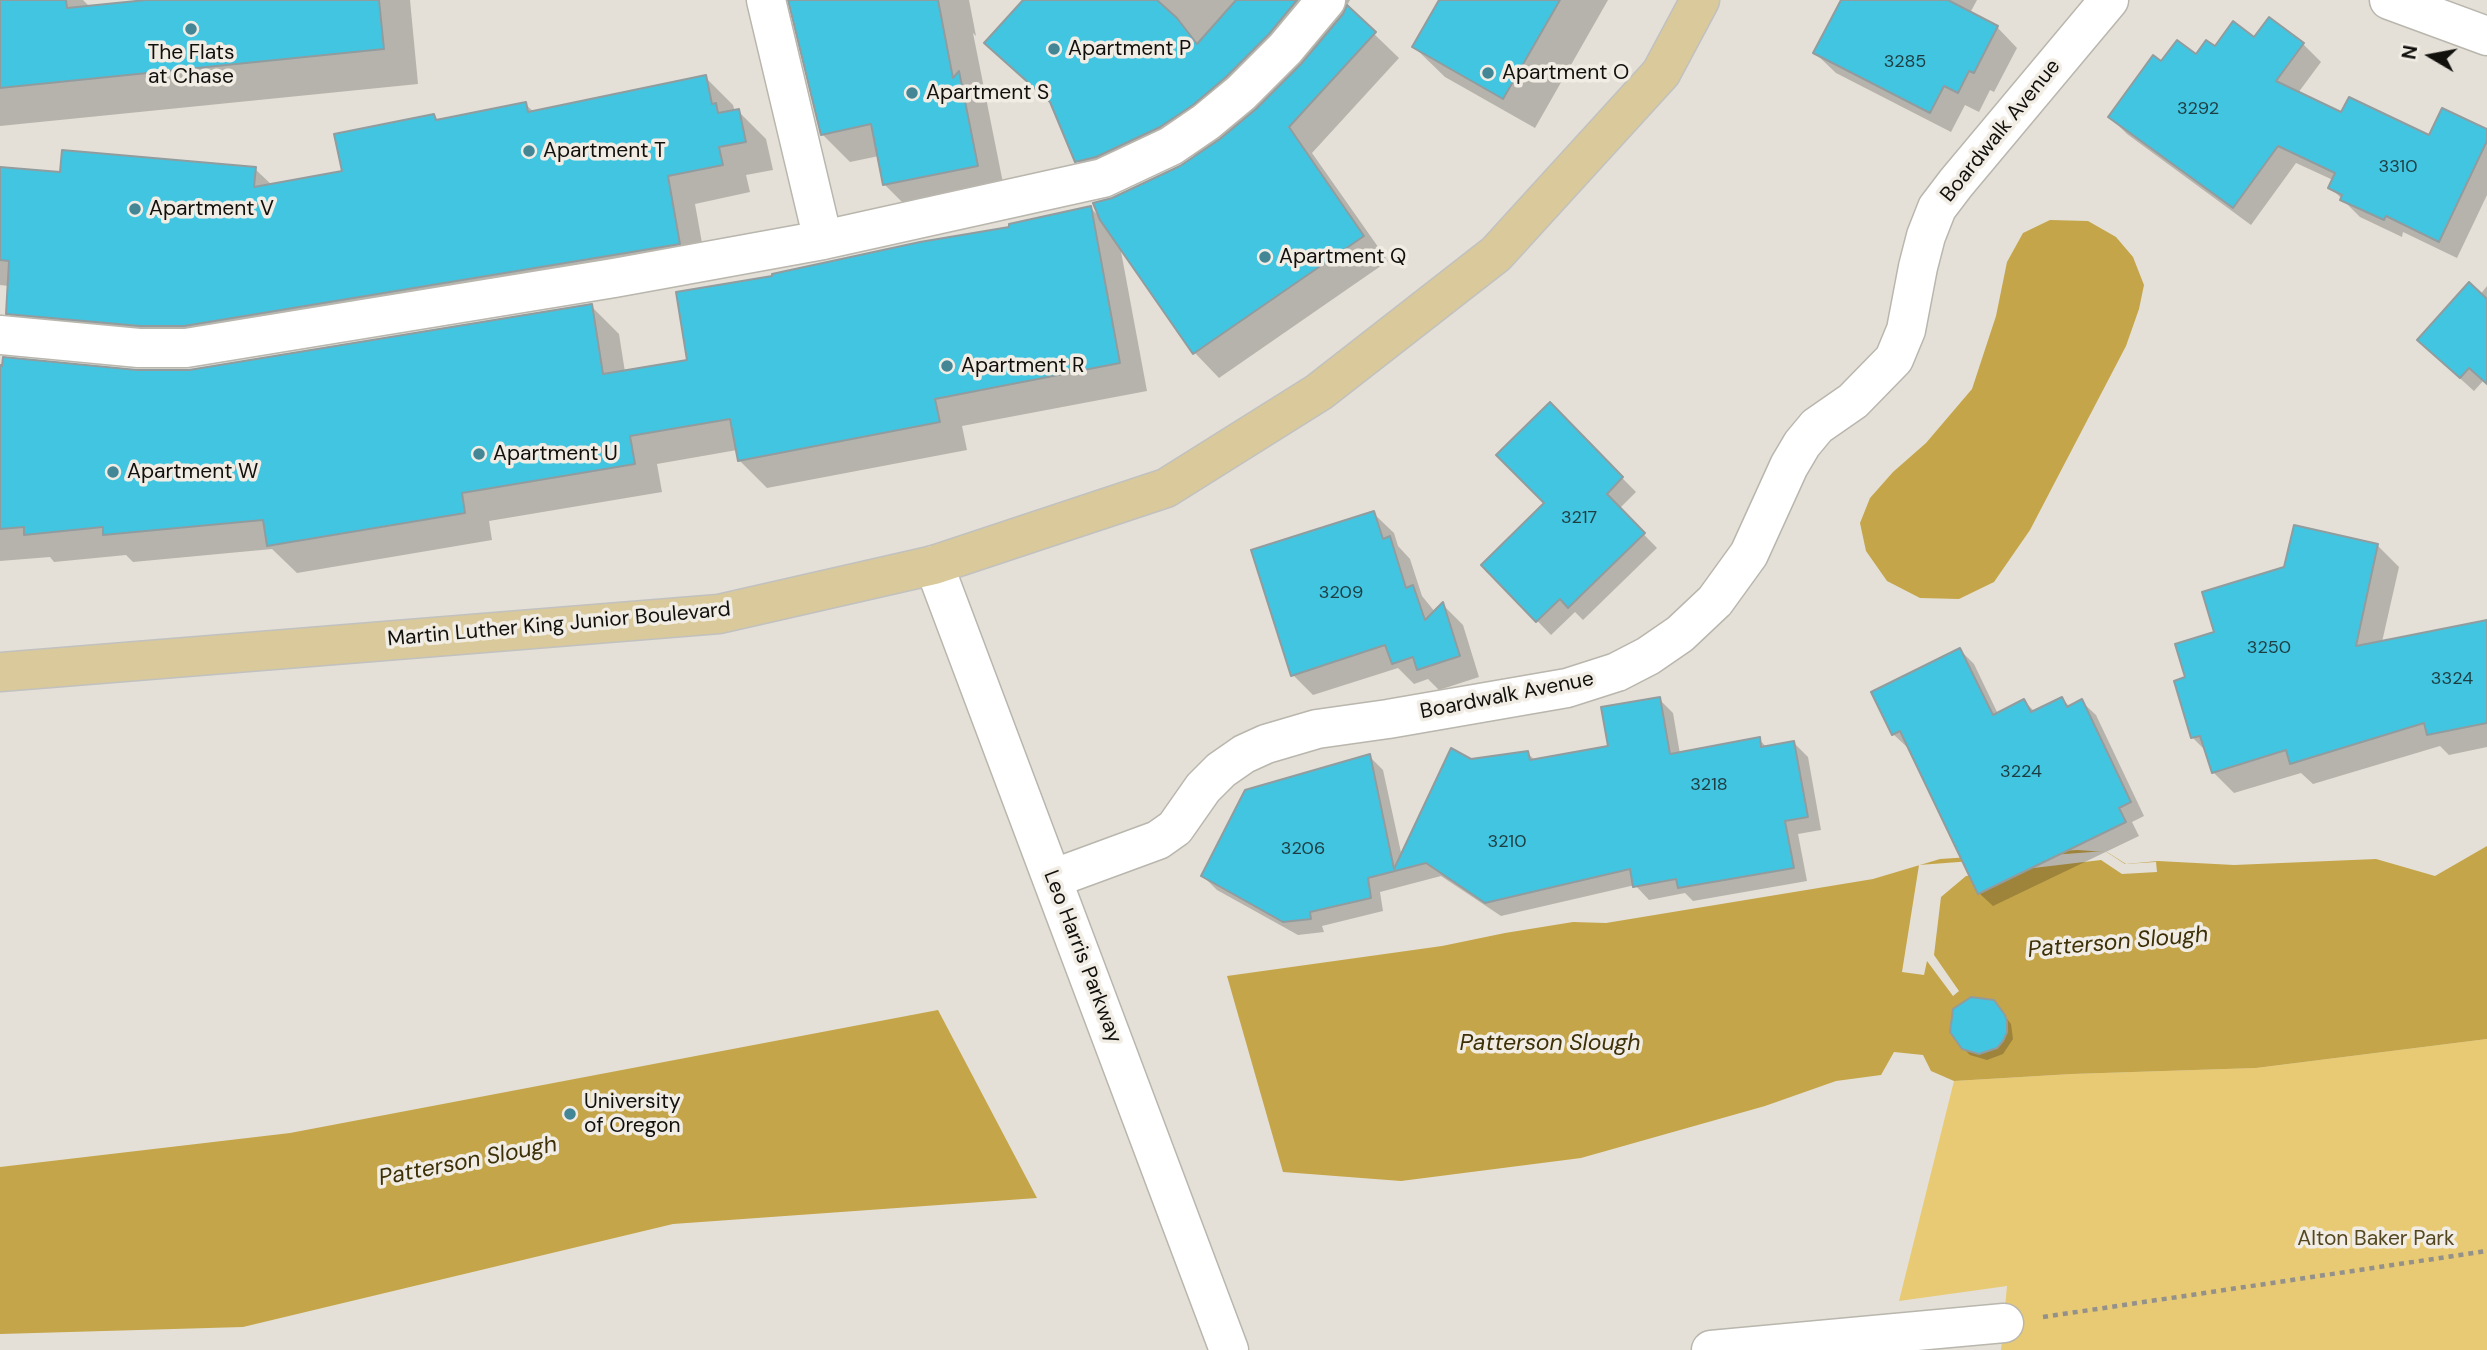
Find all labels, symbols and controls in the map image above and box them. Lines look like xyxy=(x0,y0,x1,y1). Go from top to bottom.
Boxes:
marker: The Flats at Chase xyxy=(183,21,199,37)
north arrow xyxy=(2396,21,2466,91)
place label: Apartment P xyxy=(1068,36,1191,62)
place label: The Flats at Chase xyxy=(147,40,235,90)
marker: Apartment P xyxy=(1046,41,1062,57)
text: N xyxy=(2396,43,2423,61)
house number: 3285 xyxy=(1884,51,1926,73)
street label: Boardwalk Avenue xyxy=(1936,55,2066,207)
place label: Apartment O xyxy=(1502,60,1629,86)
marker: Apartment O xyxy=(1480,65,1496,81)
place label: Apartment S xyxy=(926,80,1049,106)
marker: Apartment S xyxy=(904,85,920,101)
house number: 3292 xyxy=(2177,98,2219,120)
place label: Apartment T xyxy=(543,138,666,164)
marker: Apartment T xyxy=(521,143,537,159)
house number: 3310 xyxy=(2379,156,2417,178)
place label: Apartment V xyxy=(149,196,274,222)
marker: Apartment V xyxy=(127,201,143,217)
place label: Apartment Q xyxy=(1279,244,1406,270)
marker: Apartment Q xyxy=(1257,249,1273,265)
place label: Apartment R xyxy=(961,353,1085,379)
marker: Apartment R xyxy=(939,358,955,374)
place label: Apartment U xyxy=(493,441,618,467)
marker: Apartment U xyxy=(471,446,487,462)
place label: Apartment W xyxy=(127,459,258,485)
marker: Apartment W xyxy=(105,464,121,480)
house number: 3217 xyxy=(1561,507,1597,529)
house number: 3209 xyxy=(1319,582,1363,604)
street label: Martin Luther King Junior Boulevard xyxy=(386,597,732,653)
house number: 3250 xyxy=(2247,637,2291,659)
street label: Boardwalk Avenue xyxy=(1418,667,1596,725)
house number: 3324 xyxy=(2431,668,2473,690)
house number: 3224 xyxy=(2000,761,2042,783)
house number: 3218 xyxy=(1690,774,1728,796)
house number: 3210 xyxy=(1488,831,1526,853)
house number: 3206 xyxy=(1281,838,1325,860)
street label: Leo Harris Parkway xyxy=(1037,867,1127,1047)
water label: Patterson Slough xyxy=(2027,921,2209,965)
water label: Patterson Slough xyxy=(1459,1030,1641,1058)
place label: University of Oregon xyxy=(584,1089,681,1139)
marker: University of Oregon xyxy=(562,1106,578,1122)
water label: Patterson Slough xyxy=(376,1131,560,1193)
park label: Alton Baker Park xyxy=(2297,1226,2455,1252)

